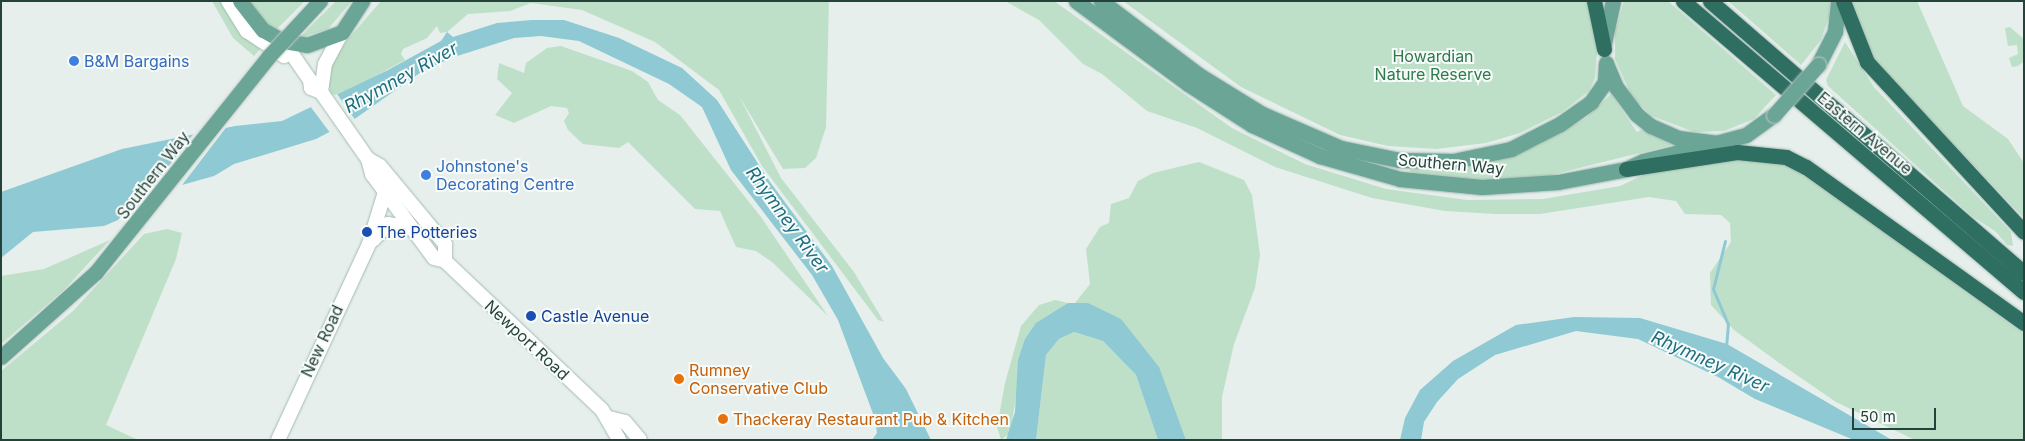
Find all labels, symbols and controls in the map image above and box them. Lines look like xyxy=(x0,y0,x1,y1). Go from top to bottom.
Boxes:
water label: Rhymney River xyxy=(340,38,462,118)
park label: Howardian Nature Reserve xyxy=(1375,46,1491,84)
place label: B&M Bargains xyxy=(84,51,190,71)
marker: B&M Bargains xyxy=(68,55,80,67)
street label: Eastern Avenue xyxy=(1814,88,1916,178)
street label: Southern Way xyxy=(113,127,193,223)
street label: Southern Way xyxy=(1397,150,1505,178)
place label: Johnstone's Decorating Centre xyxy=(436,156,574,194)
water label: Rhymney River xyxy=(741,162,833,278)
marker: Johnstone's Decorating Centre xyxy=(420,169,432,181)
place label: The Potteries xyxy=(377,222,478,242)
marker: The Potteries xyxy=(361,226,373,238)
street label: Newport Road xyxy=(481,296,573,384)
street label: New Road xyxy=(297,302,347,380)
place label: Castle Avenue xyxy=(541,306,649,326)
marker: Castle Avenue xyxy=(525,310,537,322)
water label: Rhymney River xyxy=(1648,326,1772,398)
place label: Rumney Conservative Club xyxy=(689,360,828,398)
marker: Rumney Conservative Club xyxy=(673,373,685,385)
scale bar xyxy=(1855,398,1939,430)
text: 50 m xyxy=(1860,407,1896,426)
place label: Thackeray Restaurant Pub & Kitchen xyxy=(733,409,1009,429)
marker: Thackeray Restaurant Pub & Kitchen xyxy=(717,413,729,425)

